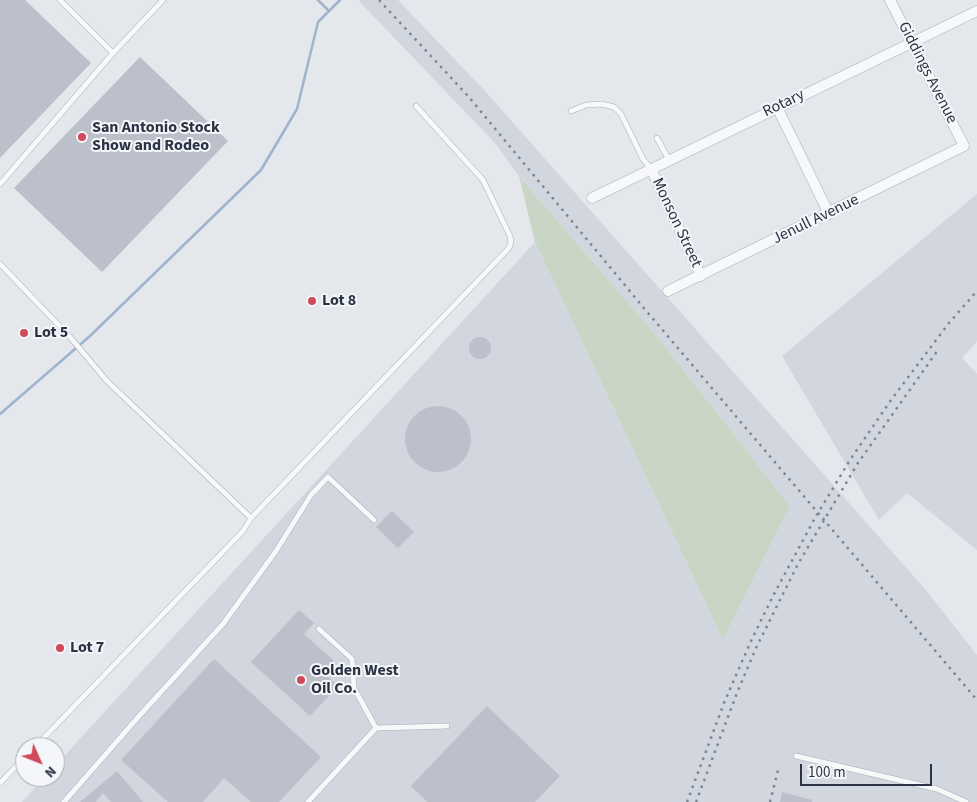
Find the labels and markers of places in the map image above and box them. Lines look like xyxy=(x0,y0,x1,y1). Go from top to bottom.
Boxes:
place label: San Antonio Stock Show and Rodeo xyxy=(92,118,220,156)
marker: San Antonio Stock Show and Rodeo xyxy=(76,131,88,143)
place label: Lot 8 xyxy=(322,291,356,311)
marker: Lot 8 xyxy=(306,295,318,307)
place label: Lot 5 xyxy=(34,323,68,343)
marker: Lot 5 xyxy=(18,327,30,339)
place label: Lot 7 xyxy=(70,638,104,658)
marker: Lot 7 xyxy=(54,642,66,654)
place label: Golden West Oil Co. xyxy=(311,661,399,699)
marker: Golden West Oil Co. xyxy=(295,674,307,686)

